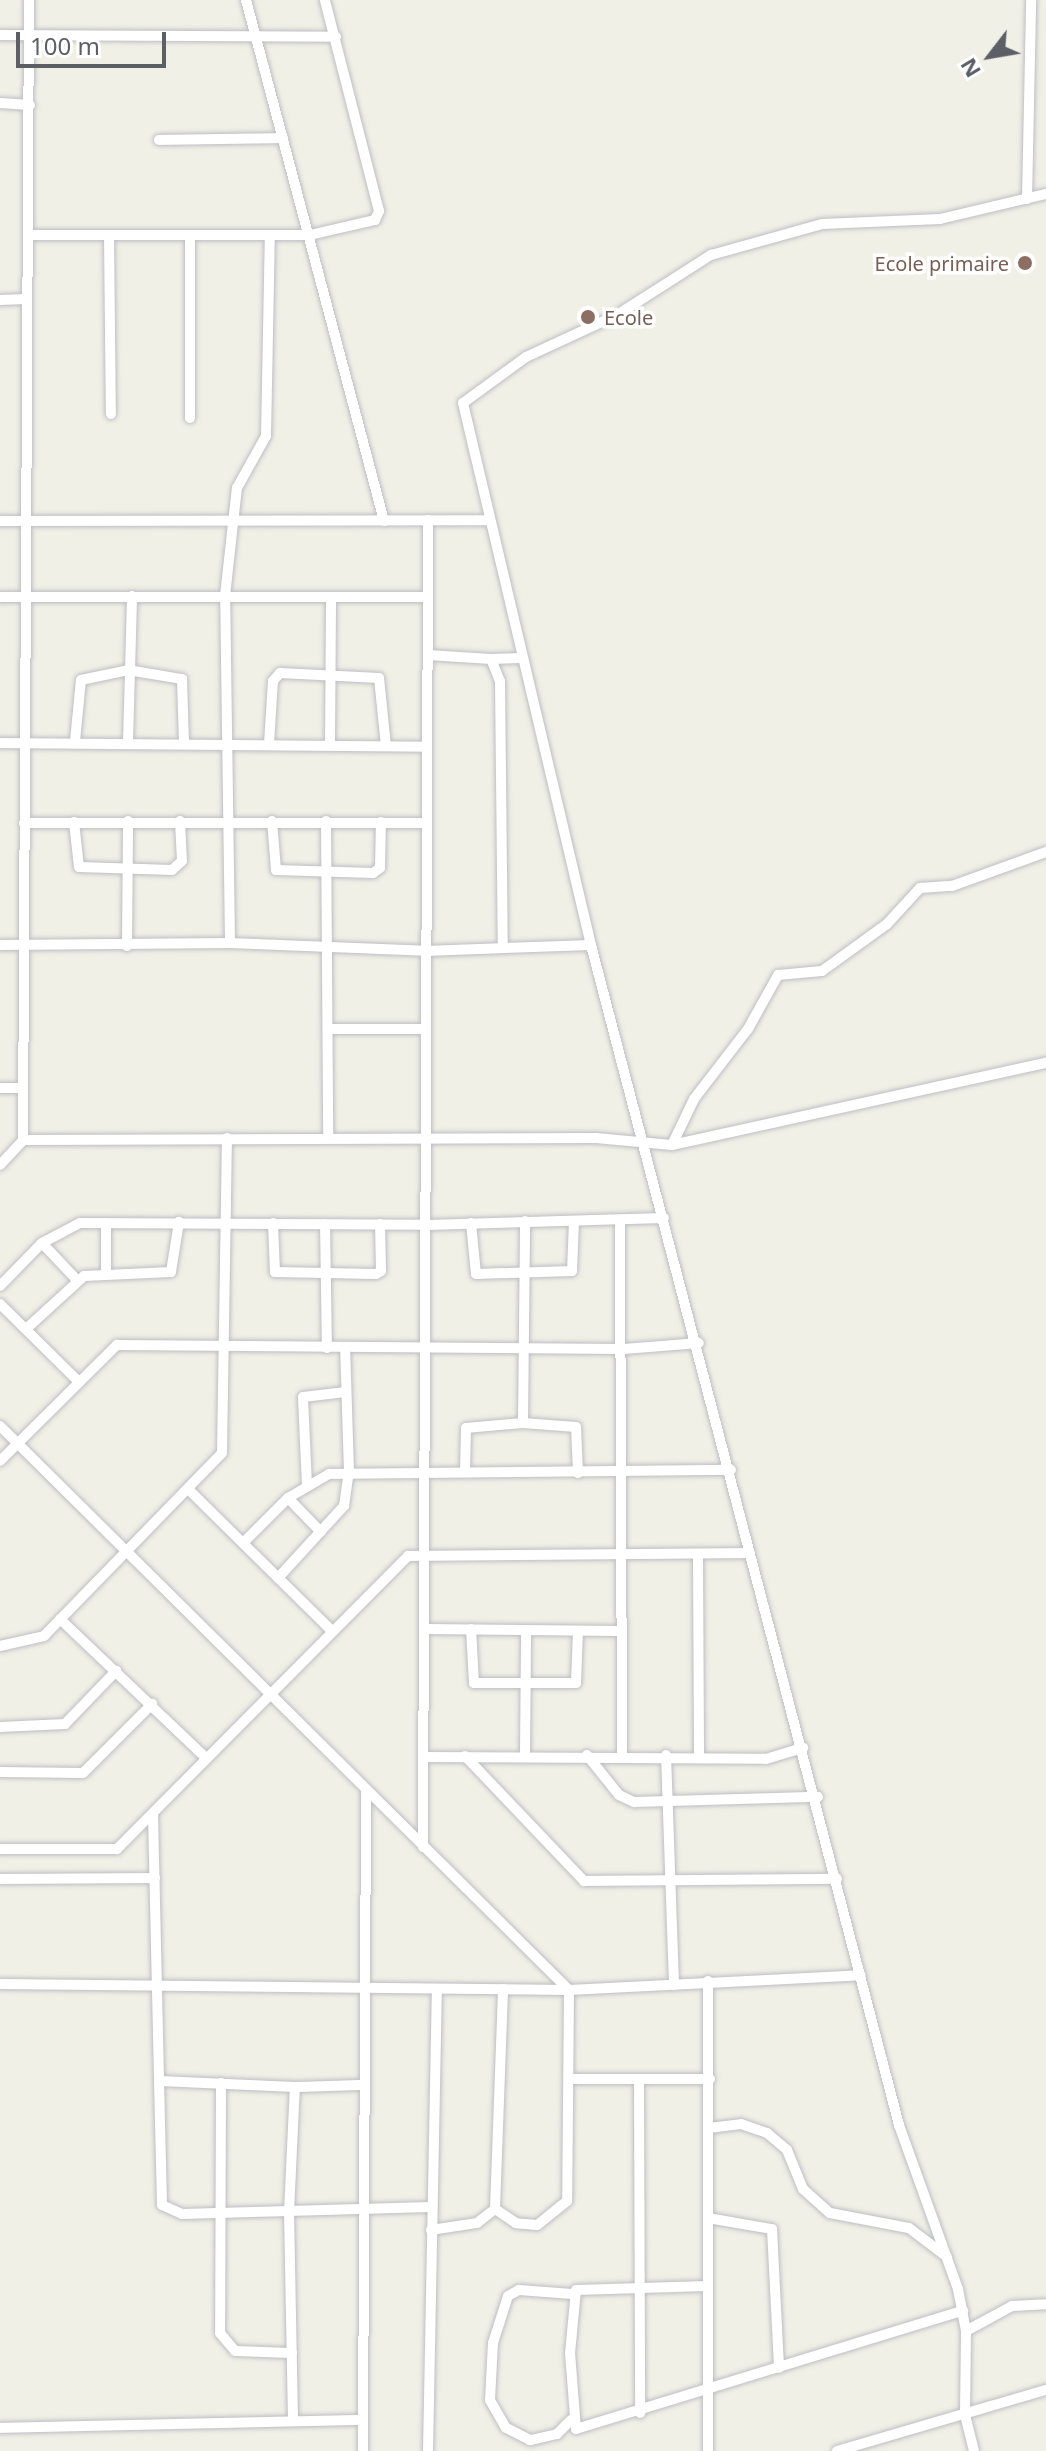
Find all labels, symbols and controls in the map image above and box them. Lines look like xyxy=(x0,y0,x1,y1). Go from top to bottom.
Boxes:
scale bar xyxy=(20,16,170,66)
north arrow xyxy=(950,16,1030,96)
text: 100 m xyxy=(30,29,100,62)
text: N xyxy=(952,53,987,84)
place label: Ecole primaire xyxy=(875,251,1009,275)
marker: Ecole primaire xyxy=(1016,254,1034,272)
place label: Ecole xyxy=(604,305,653,329)
marker: Ecole xyxy=(579,308,597,326)

